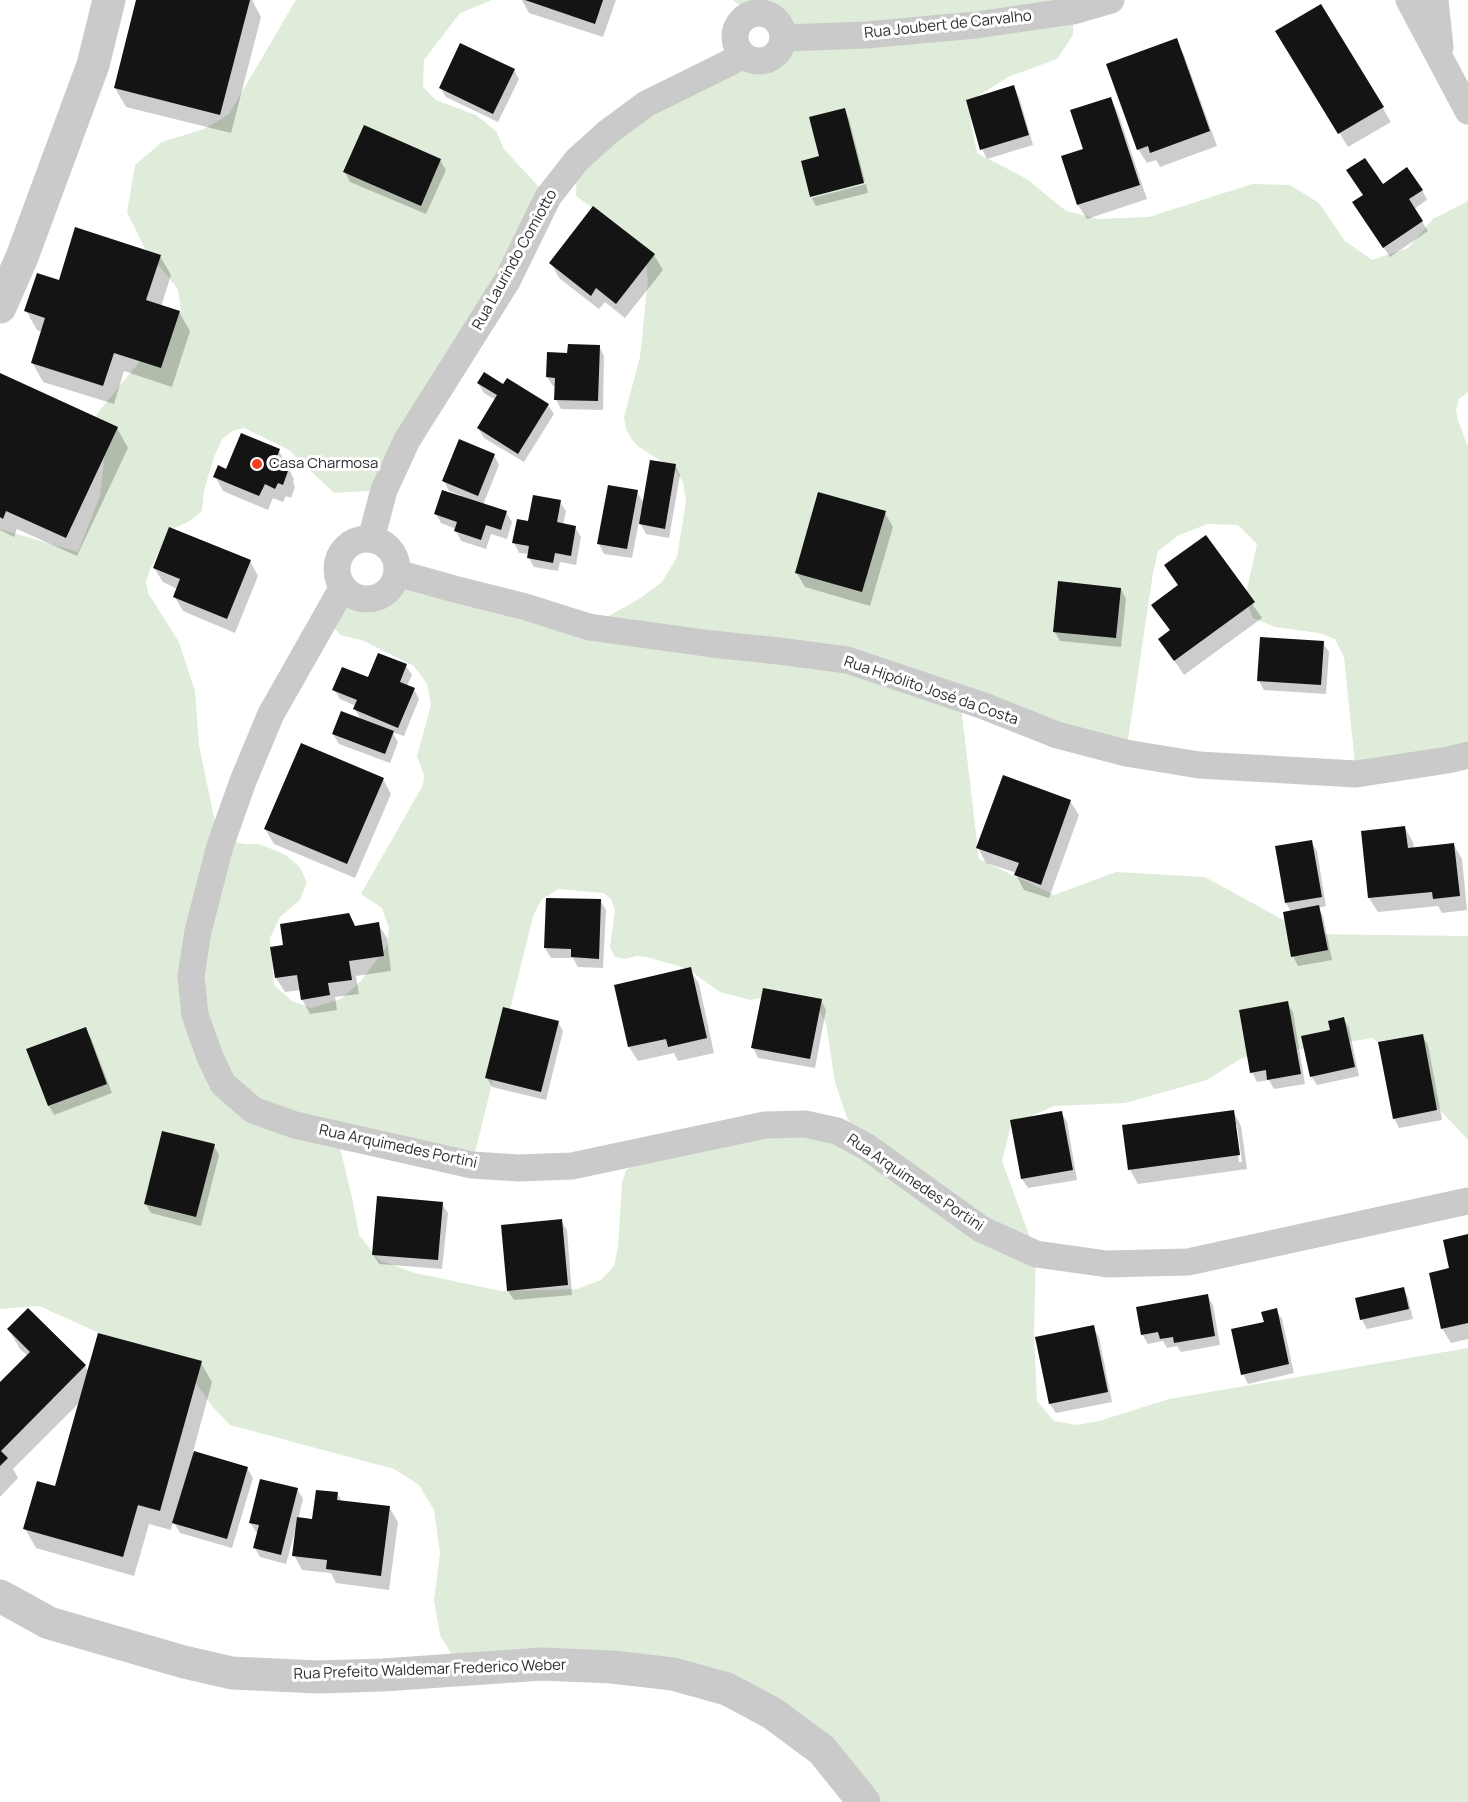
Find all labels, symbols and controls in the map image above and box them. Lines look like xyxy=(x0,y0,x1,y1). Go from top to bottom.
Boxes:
street label: Rua Joubert de Carvalho xyxy=(863,7,1033,43)
street label: Rua Laurindo Comiotto xyxy=(469,187,561,333)
place label: Casa Charmosa xyxy=(269,455,378,473)
marker: Casa Charmosa xyxy=(250,457,264,471)
street label: Rua Hipólito José da Costa xyxy=(841,653,1021,729)
street label: Rua Arquimedes Portini xyxy=(317,1121,479,1173)
street label: Rua Arquimedes Portini xyxy=(843,1130,987,1236)
street label: Rua Prefeito Waldemar Frederico Weber xyxy=(293,1656,567,1684)

